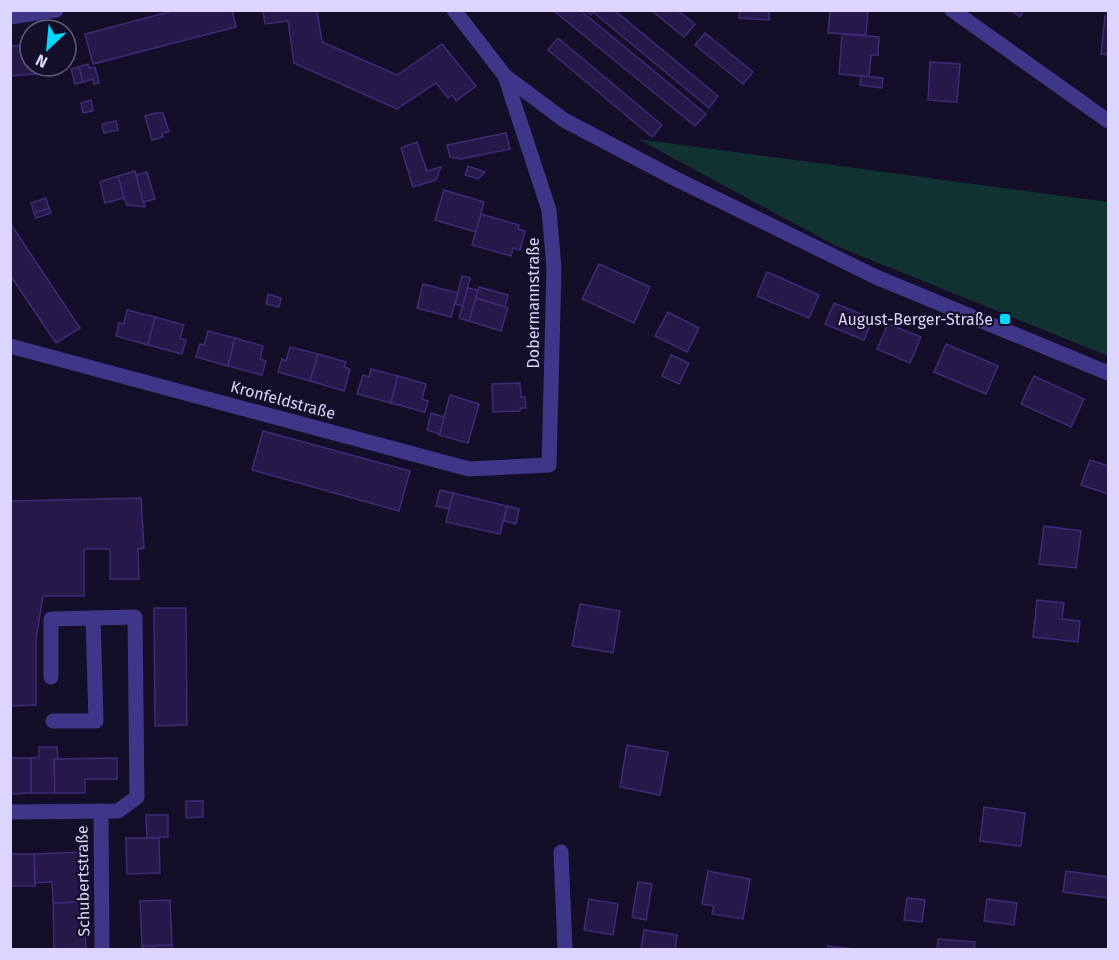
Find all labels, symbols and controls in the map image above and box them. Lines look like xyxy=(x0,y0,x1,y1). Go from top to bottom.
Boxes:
north arrow xyxy=(18,18,78,78)
text: N xyxy=(33,50,51,72)
street label: Dobermannstraße xyxy=(524,238,543,369)
place label: August-Berger-Straße xyxy=(838,310,993,329)
marker: August-Berger-Straße xyxy=(998,312,1012,326)
street label: Kronfeldstraße xyxy=(229,377,337,423)
street label: Schubertstraße xyxy=(73,825,93,937)

